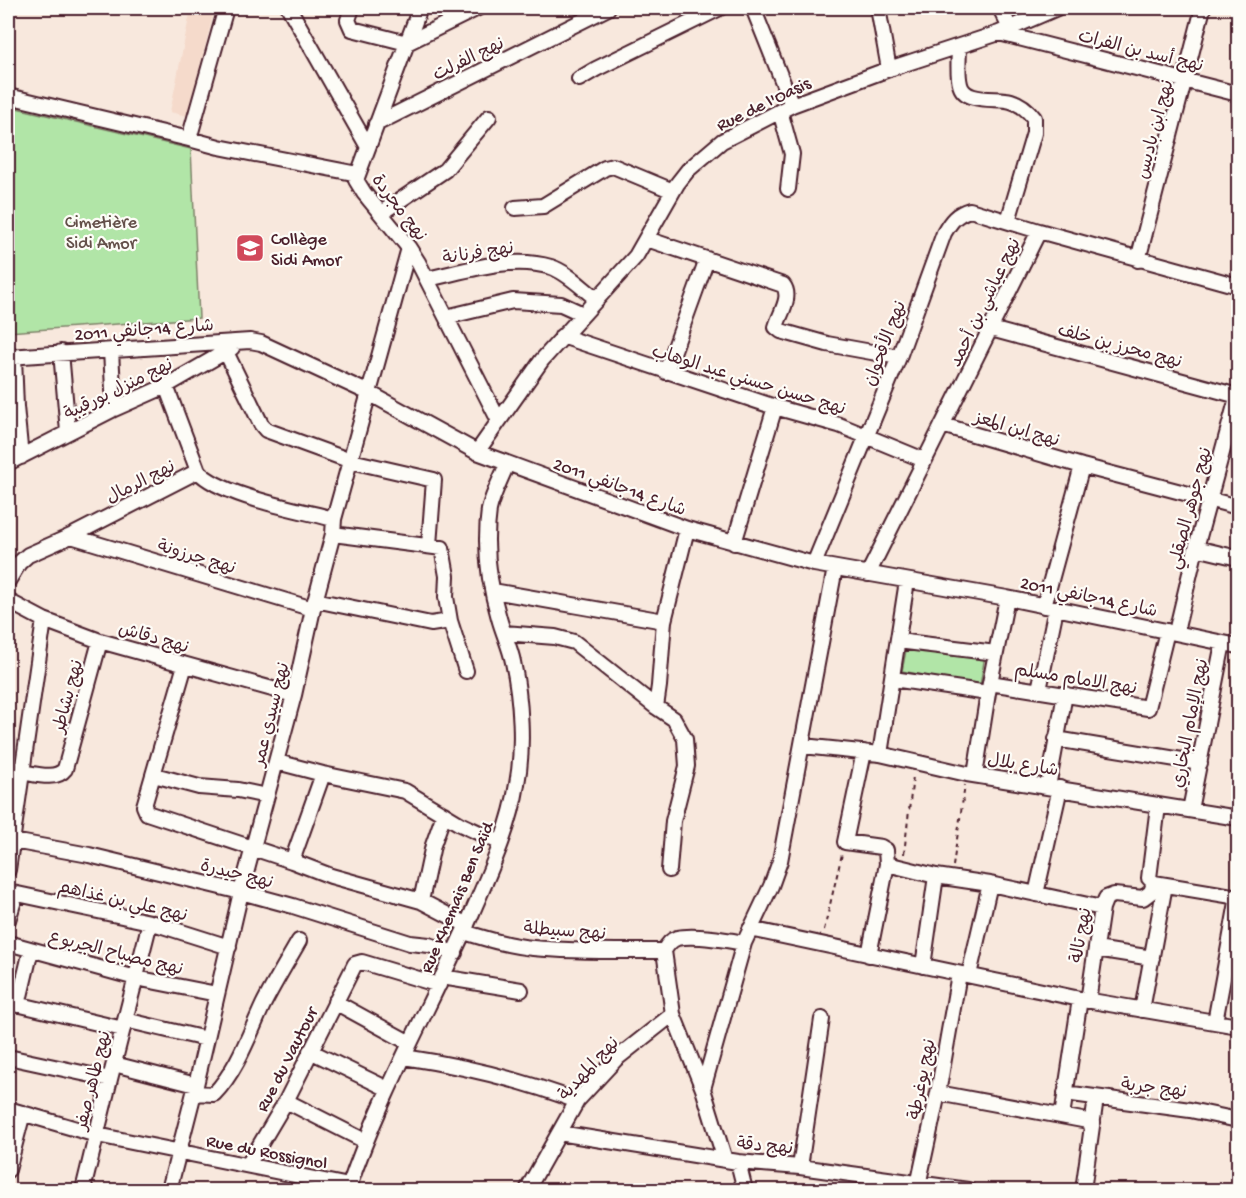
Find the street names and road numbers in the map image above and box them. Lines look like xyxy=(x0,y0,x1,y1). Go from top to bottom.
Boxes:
street label: نهج أسد بن الفرات xyxy=(1076,25,1206,78)
street label: نهج الفرلت xyxy=(430,34,508,87)
street label: Rue de l'Oasis xyxy=(714,73,816,137)
street label: نهج ابن باديس xyxy=(1133,78,1180,181)
street label: نهج مجردة xyxy=(366,171,430,246)
street label: نهج عياشي بن أحمد xyxy=(944,234,1029,372)
street label: نهج فرنانة xyxy=(441,238,515,270)
street label: نهج الأقحوان xyxy=(857,297,912,389)
street label: شارع 14جانفي 2011 xyxy=(74,316,215,350)
street label: نهج محرز بن خلف xyxy=(1055,321,1184,374)
street label: نهج حسن حسني عبد الوهاب xyxy=(648,342,848,424)
street label: نهج منزل بورقيبة xyxy=(61,355,177,426)
street label: نهج ابن المعز xyxy=(969,408,1062,453)
street label: نهج جوهر الصقلي xyxy=(1165,445,1221,573)
street label: شارع 14جانفي 2011 xyxy=(549,455,688,525)
street label: نهج الرمال xyxy=(103,457,179,510)
street label: نهج جرزونة xyxy=(155,537,238,580)
street label: شارع 14جانفي 2011 xyxy=(1017,574,1159,626)
street label: نهج دقاش xyxy=(116,619,191,659)
street label: نهج الإمام البخاري xyxy=(1169,657,1215,790)
street label: نهج بشاطر xyxy=(49,658,89,737)
street label: نهج سيدي عمر xyxy=(249,660,295,771)
street label: نهج الامام مسلم xyxy=(1013,660,1138,702)
street label: شارع بلال xyxy=(986,750,1060,782)
street label: Rue Khemais Ben Saïd xyxy=(417,818,500,977)
street label: نهج حيدرة xyxy=(198,856,275,895)
street label: نهج علي بن غذاهم xyxy=(55,877,189,930)
street label: نهج تالة xyxy=(1067,906,1098,965)
street label: نهج سبيطلة xyxy=(523,919,607,946)
street label: نهج مصباح الجربوع xyxy=(46,928,185,981)
street label: Rue du Vautour xyxy=(253,1003,324,1116)
street label: نهج طاهر صفر xyxy=(71,1029,117,1134)
street label: نهج المهدية xyxy=(555,1033,625,1106)
street label: نهج يوغرطة xyxy=(905,1037,942,1122)
street label: نهج جربة xyxy=(1120,1075,1188,1104)
street label: Rue du Rossignol xyxy=(204,1131,329,1175)
street label: نهج دقة xyxy=(736,1135,794,1160)

